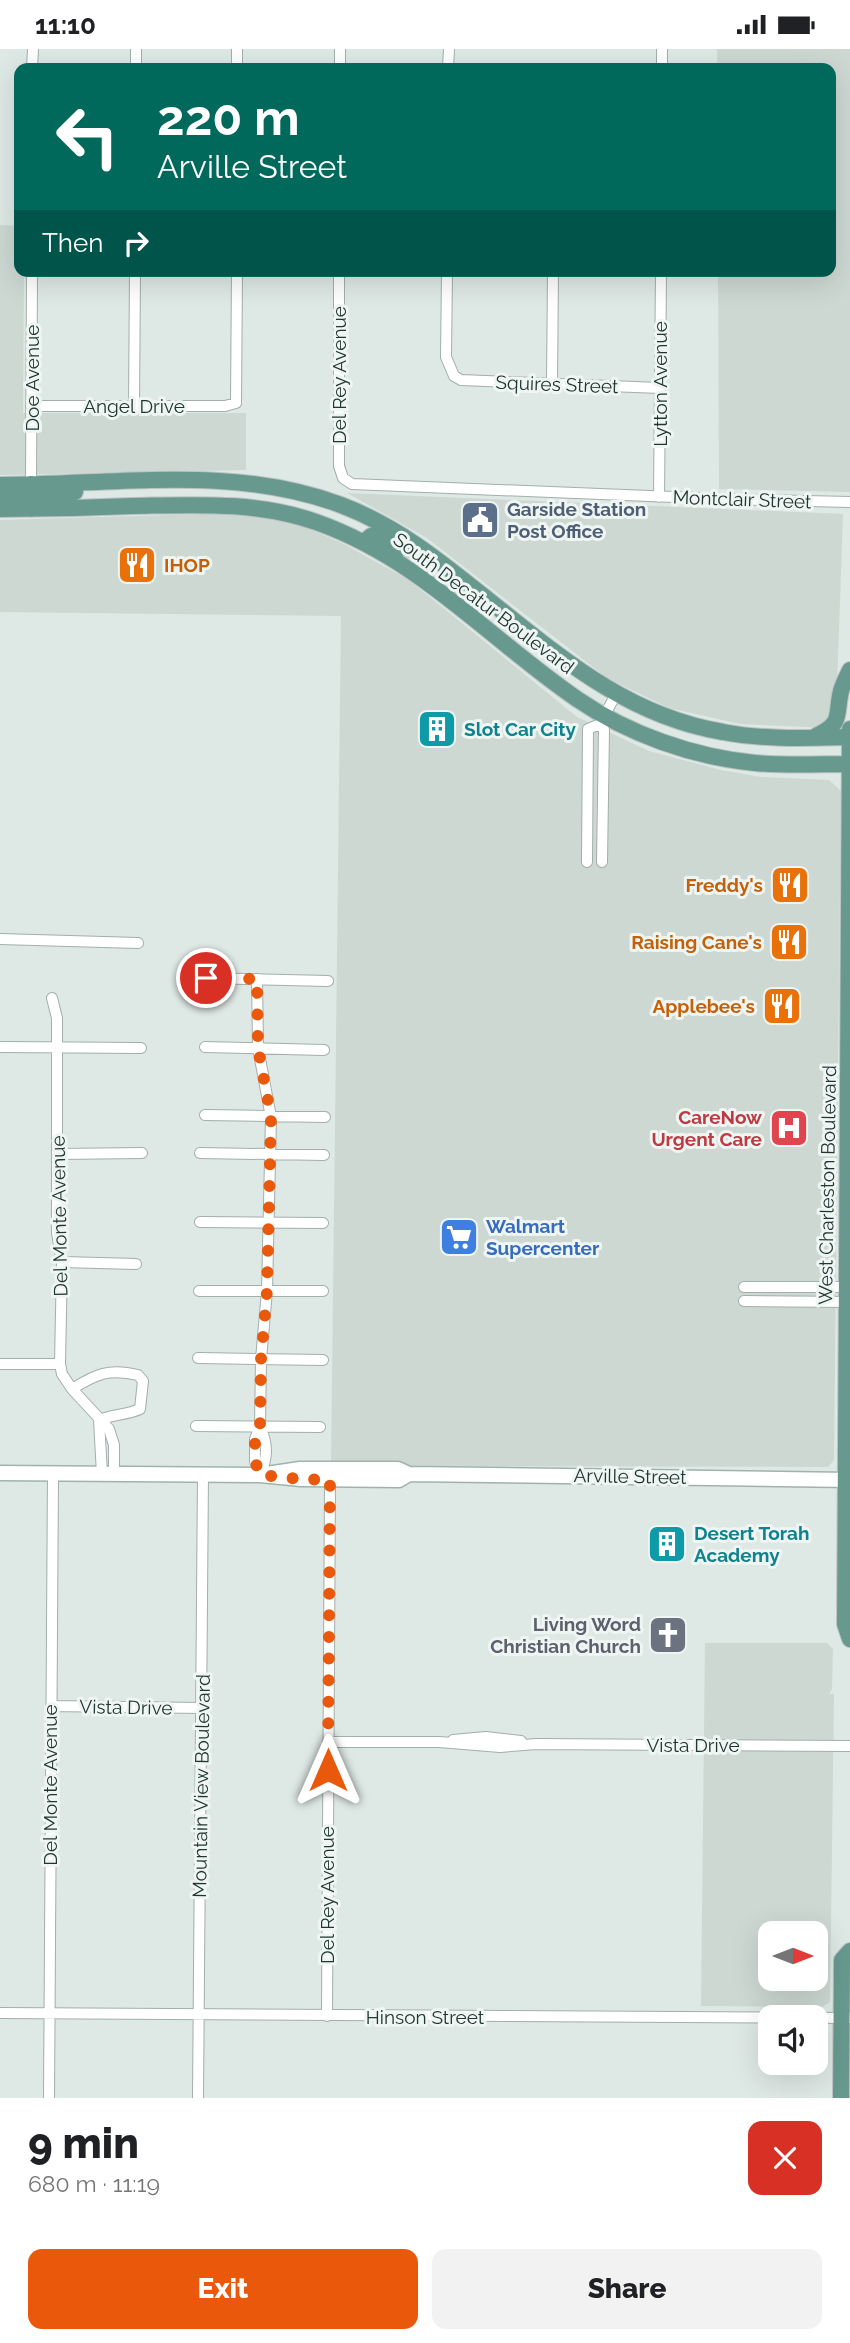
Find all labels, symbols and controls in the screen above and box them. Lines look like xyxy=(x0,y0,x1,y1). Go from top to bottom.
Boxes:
text: 11:10 xyxy=(35,10,96,40)
text: 220 m xyxy=(157,89,300,146)
icon: left xyxy=(42,91,133,182)
text: Arville Street xyxy=(157,148,347,185)
icon: right xyxy=(117,224,155,262)
text: Then xyxy=(42,228,103,258)
street label: Del Rey Avenue xyxy=(328,306,350,444)
street label: Lytton Avenue xyxy=(649,321,671,447)
street label: Doe Avenue xyxy=(21,325,43,431)
street label: Squires Street xyxy=(495,371,619,397)
street label: Angel Drive xyxy=(83,395,185,417)
street label: Montclair Street xyxy=(672,486,812,512)
place label: Garside Station Post Office xyxy=(507,498,646,542)
public building icon: Garside Station Post Office xyxy=(459,499,501,541)
street label: South Decatur Boulevard xyxy=(389,528,579,678)
restaurant icon: IHOP xyxy=(116,544,158,586)
place label: IHOP xyxy=(164,554,210,576)
building icon: Slot Car City xyxy=(416,708,458,750)
place label: Slot Car City xyxy=(464,718,576,740)
restaurant icon: Freddy's xyxy=(769,864,811,906)
place label: Freddy's xyxy=(685,874,763,896)
restaurant icon: Raising Cane's xyxy=(768,921,810,963)
place label: Raising Cane's xyxy=(631,931,762,953)
pin xyxy=(176,948,236,1008)
icon: arrive xyxy=(187,959,225,997)
restaurant icon: Applebee's xyxy=(761,985,803,1027)
place label: Applebee's xyxy=(653,995,755,1017)
street label: West Charleston Boulevard xyxy=(814,1065,840,1305)
place label: CareNow Urgent Care xyxy=(651,1106,762,1150)
hospital icon: CareNow Urgent Care xyxy=(768,1107,810,1149)
street label: Del Monte Avenue xyxy=(47,1135,71,1297)
place label: Walmart Supercenter xyxy=(486,1215,600,1259)
supermarket icon: Walmart Supercenter xyxy=(438,1216,480,1258)
street label: Arville Street xyxy=(573,1464,687,1488)
place label: Desert Torah Academy xyxy=(694,1522,810,1566)
building icon: Desert Torah Academy xyxy=(646,1523,688,1565)
place label: Living Word Christian Church xyxy=(490,1613,641,1657)
church icon: Living Word Christian Church xyxy=(647,1614,689,1656)
street label: Mountain View Boulevard xyxy=(188,1674,214,1898)
street label: Vista Drive xyxy=(79,1695,173,1719)
street label: Del Monte Avenue xyxy=(39,1704,61,1866)
position arrow xyxy=(291,1733,365,1807)
street label: Vista Drive xyxy=(646,1734,740,1756)
street label: Del Rey Avenue xyxy=(316,1826,338,1964)
north arrow xyxy=(758,1921,828,1991)
map controls xyxy=(758,1921,828,2075)
button: sound xyxy=(758,2005,828,2075)
street label: Hinson Street xyxy=(366,2006,485,2028)
text: 9 min xyxy=(28,2119,139,2168)
button: close xyxy=(748,2121,822,2195)
text: 680 m · 11:19 xyxy=(28,2170,160,2197)
button: Exit xyxy=(28,2249,418,2329)
button: Share xyxy=(432,2249,822,2329)

